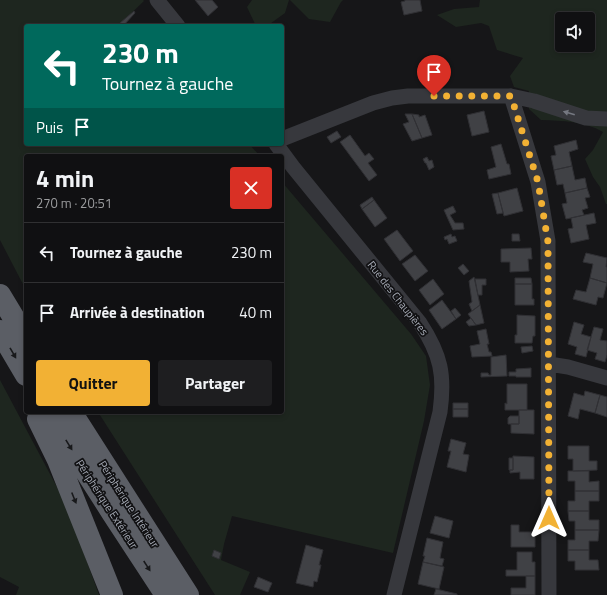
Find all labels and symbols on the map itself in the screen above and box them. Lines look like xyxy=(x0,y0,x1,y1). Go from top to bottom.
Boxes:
pin xyxy=(417,55,451,96)
one-way arrow xyxy=(563,110,575,116)
street label: Rue des Chaupières xyxy=(364,257,432,339)
one-way arrow xyxy=(9,348,17,358)
one-way arrow xyxy=(65,440,73,450)
street label: Périphérique Extérieur xyxy=(72,456,142,552)
street label: Périphérique Intérieur xyxy=(95,457,163,551)
one-way arrow xyxy=(71,493,77,505)
position arrow xyxy=(528,497,570,539)
one-way arrow xyxy=(143,561,151,571)

